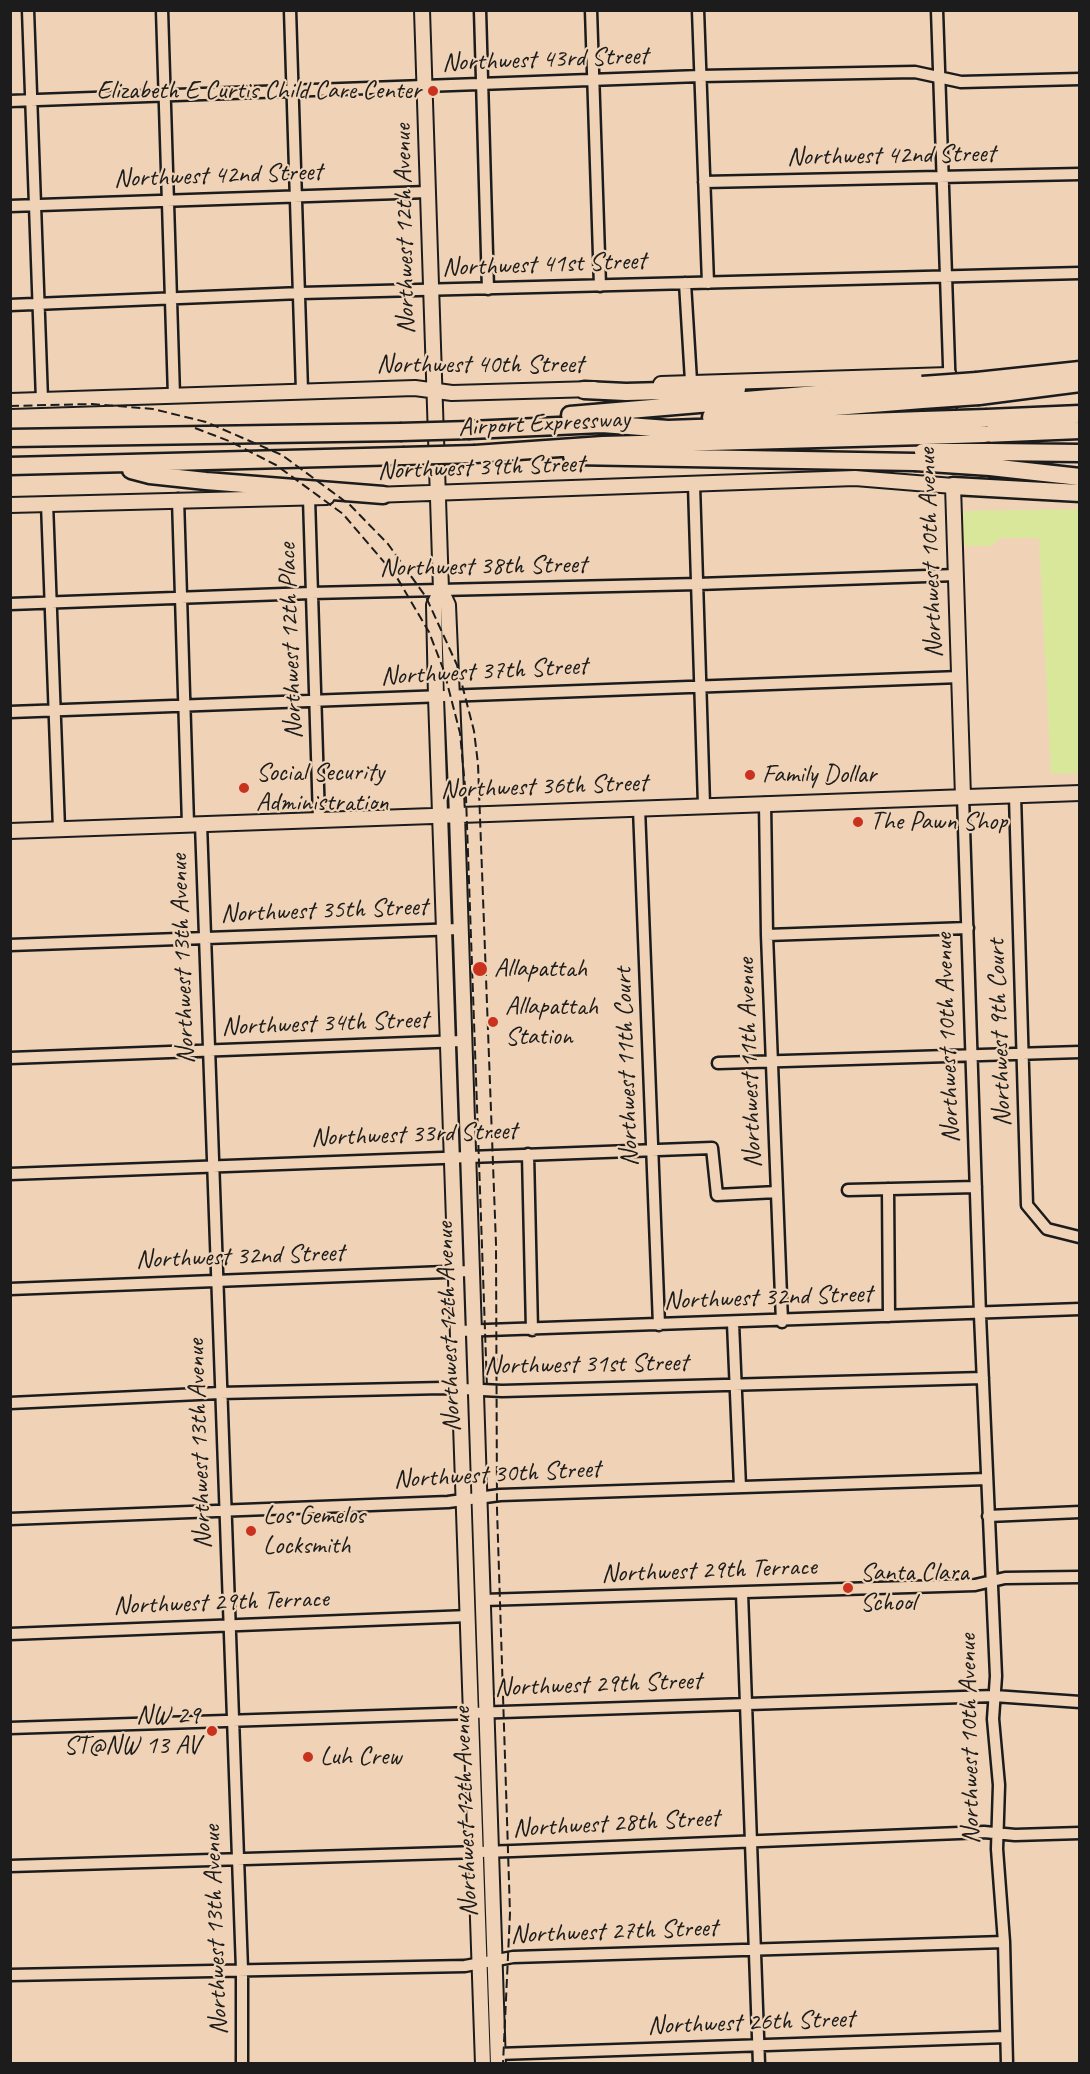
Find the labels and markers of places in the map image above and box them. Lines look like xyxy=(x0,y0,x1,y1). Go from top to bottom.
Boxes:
place label: Elizabeth E Curtis Child Care Center xyxy=(97,75,421,107)
marker: Elizabeth E Curtis Child Care Center xyxy=(426,84,440,98)
place label: Social Security Administration xyxy=(256,757,389,819)
place label: Family Dollar xyxy=(762,759,876,791)
marker: Family Dollar xyxy=(743,768,757,782)
marker: Social Security Administration xyxy=(237,781,251,795)
place label: The Pawn Shop xyxy=(870,806,1007,838)
marker: The Pawn Shop xyxy=(851,815,865,829)
place label: Allapattah xyxy=(494,953,587,985)
marker: Allapattah xyxy=(471,960,489,978)
place label: Allapattah Station xyxy=(505,991,598,1052)
marker: Allapattah Station xyxy=(486,1015,500,1029)
place label: Los Gemelos Locksmith xyxy=(263,1500,365,1562)
marker: Los Gemelos Locksmith xyxy=(244,1524,258,1538)
place label: Santa Clara School xyxy=(860,1557,969,1618)
marker: Santa Clara School xyxy=(841,1581,855,1595)
place label: NW 29 ST@NW 13 AV xyxy=(63,1700,200,1762)
marker: NW 29 ST@NW 13 AV xyxy=(205,1724,219,1738)
place label: Luh Crew xyxy=(320,1741,402,1773)
marker: Luh Crew xyxy=(301,1750,315,1764)

